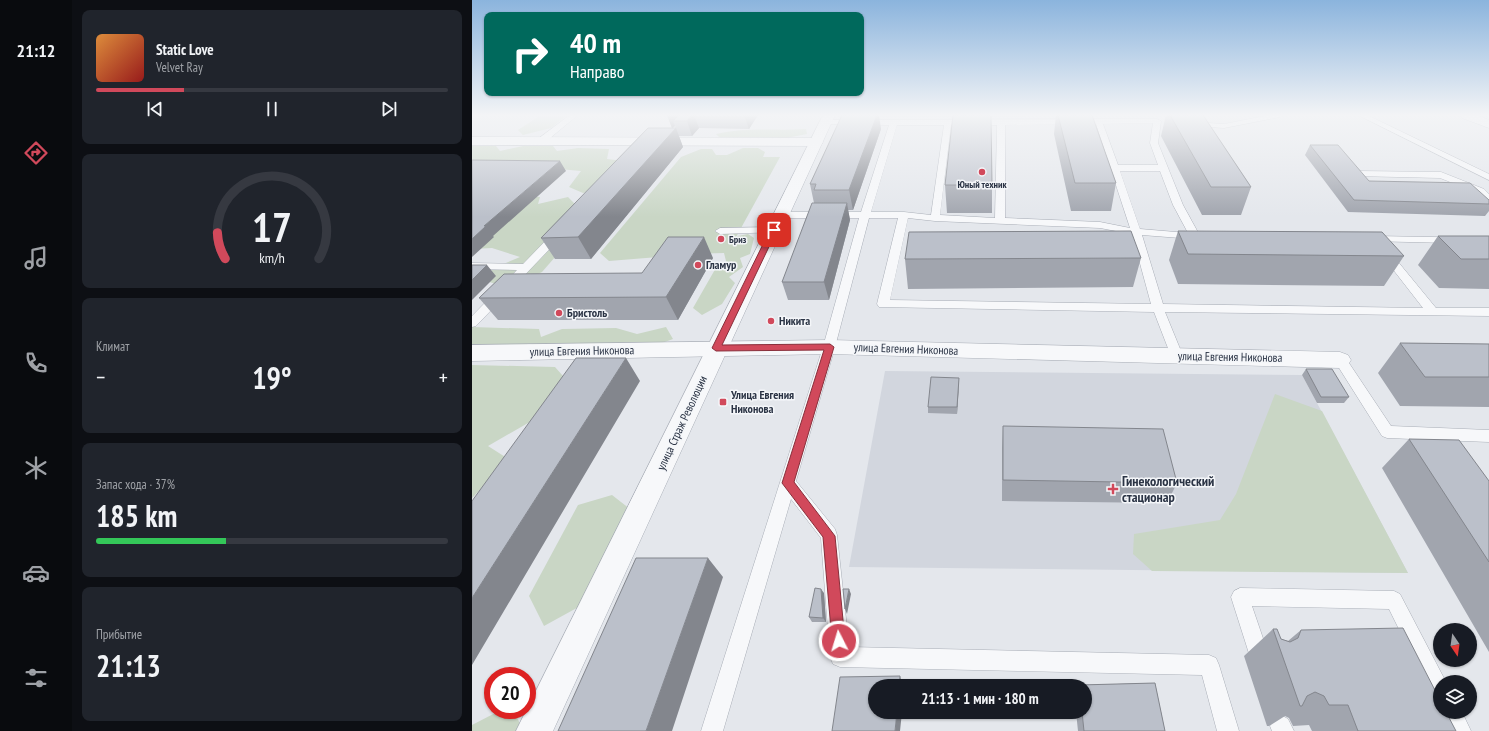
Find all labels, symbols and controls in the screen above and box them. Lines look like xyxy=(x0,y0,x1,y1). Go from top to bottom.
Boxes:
text: 40 m xyxy=(570,24,621,61)
icon: right xyxy=(504,28,556,80)
text: 21:12 xyxy=(17,39,55,62)
text: Static Love xyxy=(156,40,214,59)
text: Velvet Ray xyxy=(156,59,203,76)
text: Направо xyxy=(570,60,625,83)
icon: previous xyxy=(144,98,166,120)
icon: pause xyxy=(261,98,283,120)
icon: next xyxy=(378,98,400,120)
icon: directions xyxy=(22,139,50,167)
marker: Юный техник xyxy=(977,167,987,177)
place label: Юный техник xyxy=(957,178,1008,191)
text: 17 xyxy=(252,200,292,253)
pin xyxy=(757,213,791,247)
icon: arrive xyxy=(763,219,785,241)
place label: Бриз xyxy=(729,233,747,246)
marker: Бриз xyxy=(716,234,726,244)
icon: music xyxy=(22,244,50,272)
text: km/h xyxy=(259,248,285,267)
place label: Гламур xyxy=(706,257,737,272)
marker: Гламур xyxy=(693,260,703,270)
place label: Бристоль xyxy=(567,305,607,320)
marker: Бристоль xyxy=(554,308,564,318)
place label: Никита xyxy=(779,313,810,328)
marker: Никита xyxy=(766,316,776,326)
text: Климат xyxy=(96,338,129,355)
street label: улица Евгения Никонова xyxy=(853,339,959,358)
street label: улица Евгения Никонова xyxy=(530,342,635,359)
street label: улица Евгения Никонова xyxy=(1178,348,1283,365)
icon: phone xyxy=(22,349,50,377)
text: 19° xyxy=(252,358,292,397)
text: − xyxy=(96,363,105,391)
text: + xyxy=(439,363,448,391)
street label: улица Страж Революции xyxy=(653,373,710,472)
place label: Улица Евгения Никонова xyxy=(730,387,794,416)
marker: Улица Евгения Никонова xyxy=(718,397,728,407)
icon: climate xyxy=(22,454,50,482)
place label: Гинекологический стационар xyxy=(1122,472,1214,506)
text: Запас хода · 37% xyxy=(96,476,175,493)
marker: Гинекологический стационар xyxy=(1107,483,1119,495)
text: 185 km xyxy=(96,496,177,535)
icon: car xyxy=(22,559,50,587)
position arrow xyxy=(818,620,860,662)
north arrow xyxy=(1433,623,1477,667)
map controls xyxy=(1433,623,1477,719)
text: Прибытие xyxy=(96,626,142,643)
text: 21:13 xyxy=(96,646,161,685)
icon: filters xyxy=(22,664,50,692)
speed limit sign: 20 xyxy=(484,667,536,719)
button: layers xyxy=(1433,675,1477,719)
text: 21:13 · 1 мин · 180 m xyxy=(921,689,1039,708)

